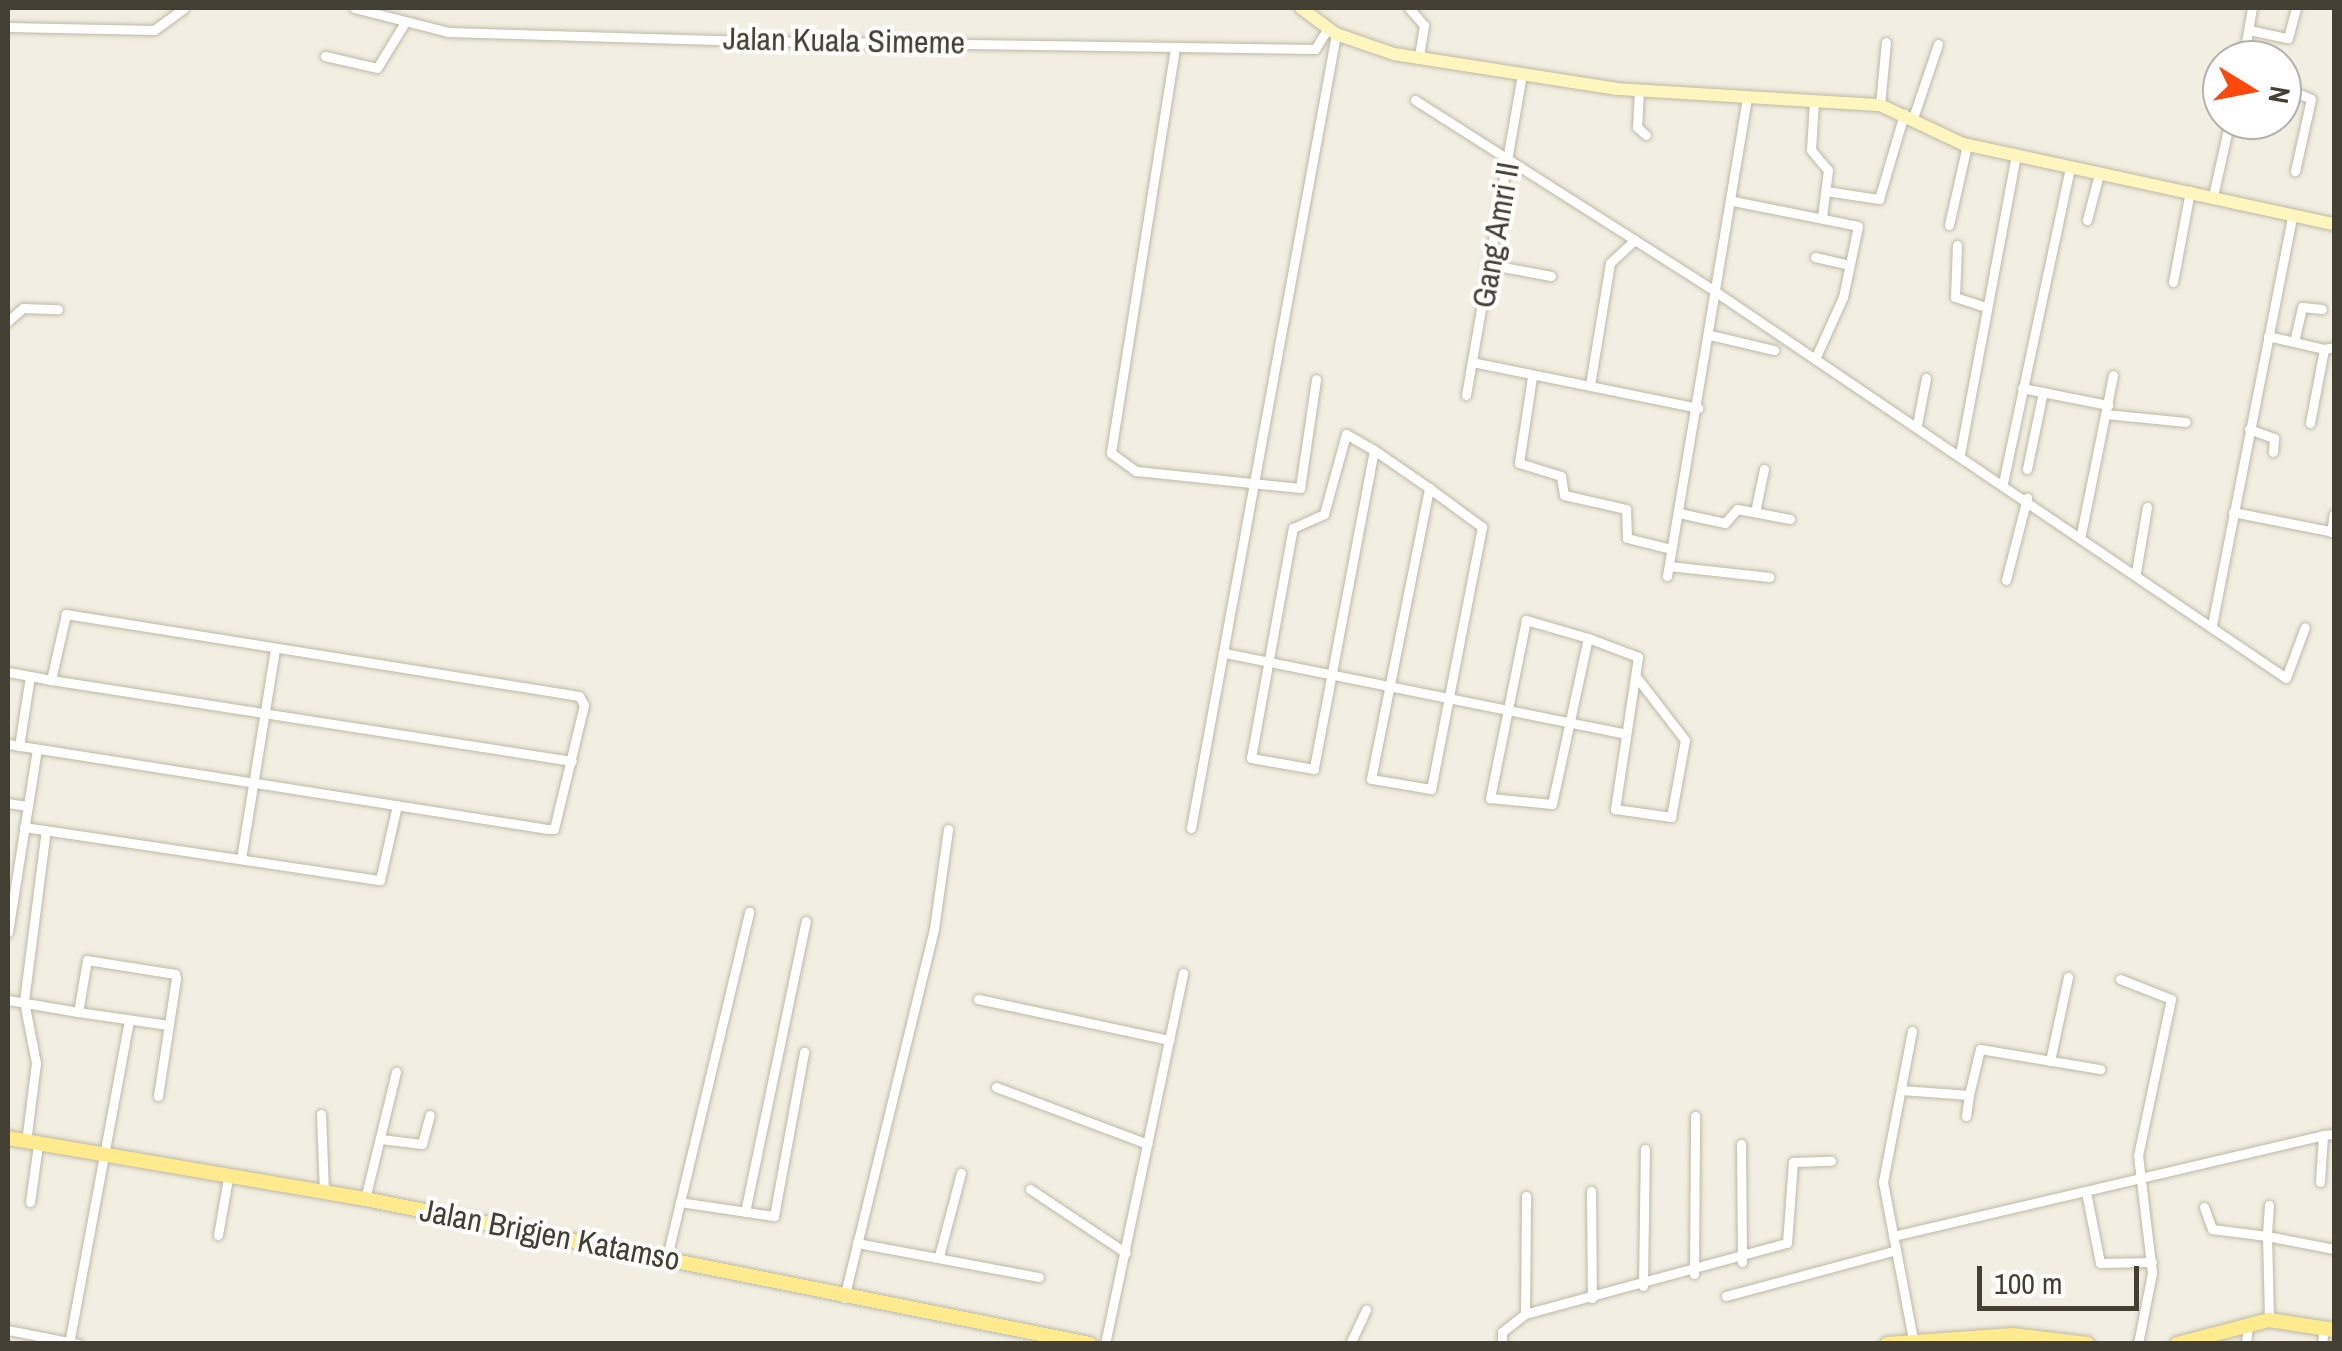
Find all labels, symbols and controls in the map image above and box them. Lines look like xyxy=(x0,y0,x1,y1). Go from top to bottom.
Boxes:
street label: Jalan Kuala Simeme xyxy=(723,20,965,62)
north arrow xyxy=(2202,40,2302,140)
text: N xyxy=(2259,83,2300,106)
street label: Gang Amri II xyxy=(1464,158,1528,312)
street label: Jalan Brigjen Katamso xyxy=(417,1191,683,1279)
scale bar xyxy=(1982,1246,2144,1308)
text: 100 m xyxy=(1994,1263,2062,1303)

